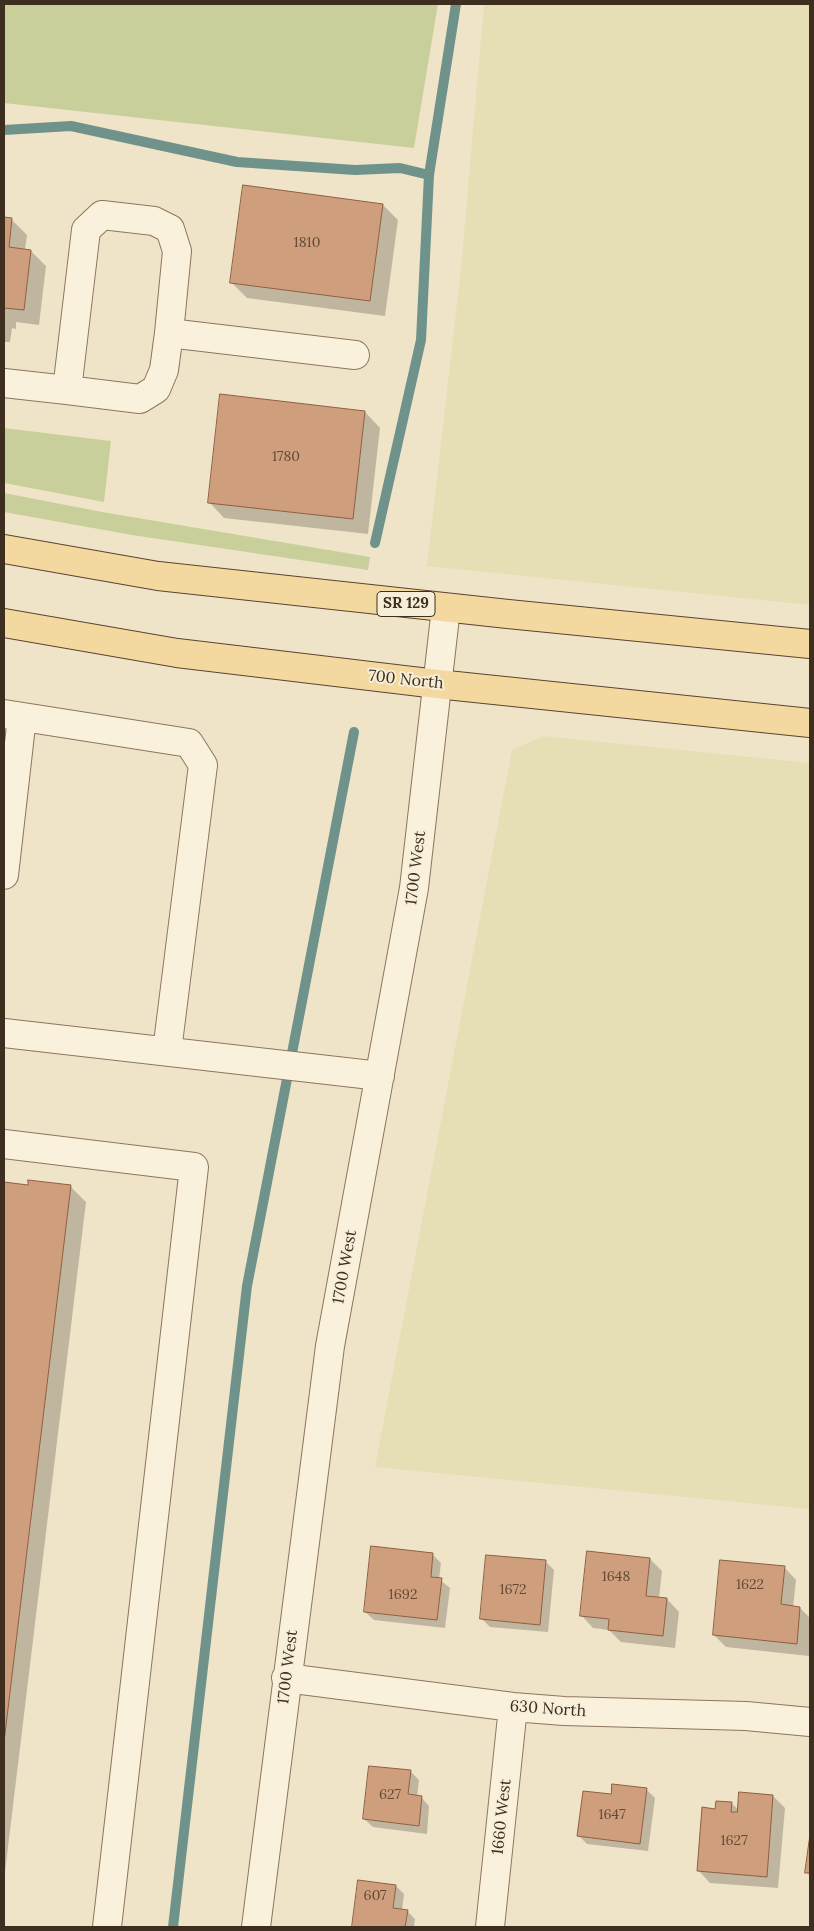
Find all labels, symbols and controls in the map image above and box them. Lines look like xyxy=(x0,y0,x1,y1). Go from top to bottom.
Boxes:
house number: 1810 xyxy=(294,235,320,251)
house number: 1780 xyxy=(272,449,300,465)
road number: SR 129 xyxy=(377,592,435,616)
street label: 700 North xyxy=(367,666,445,694)
street label: 1700 West xyxy=(402,830,430,906)
street label: 1700 West xyxy=(329,1228,361,1306)
house number: 1648 xyxy=(602,1569,630,1585)
house number: 1622 xyxy=(736,1577,764,1593)
house number: 1672 xyxy=(499,1582,527,1598)
house number: 1692 xyxy=(389,1587,417,1603)
street label: 1700 West xyxy=(274,1629,302,1705)
street label: 630 North xyxy=(509,1697,587,1721)
street label: 1660 West xyxy=(488,1778,516,1856)
house number: 627 xyxy=(379,1787,401,1803)
house number: 1647 xyxy=(598,1807,626,1823)
house number: 1627 xyxy=(720,1833,748,1849)
house number: 607 xyxy=(364,1888,386,1904)

